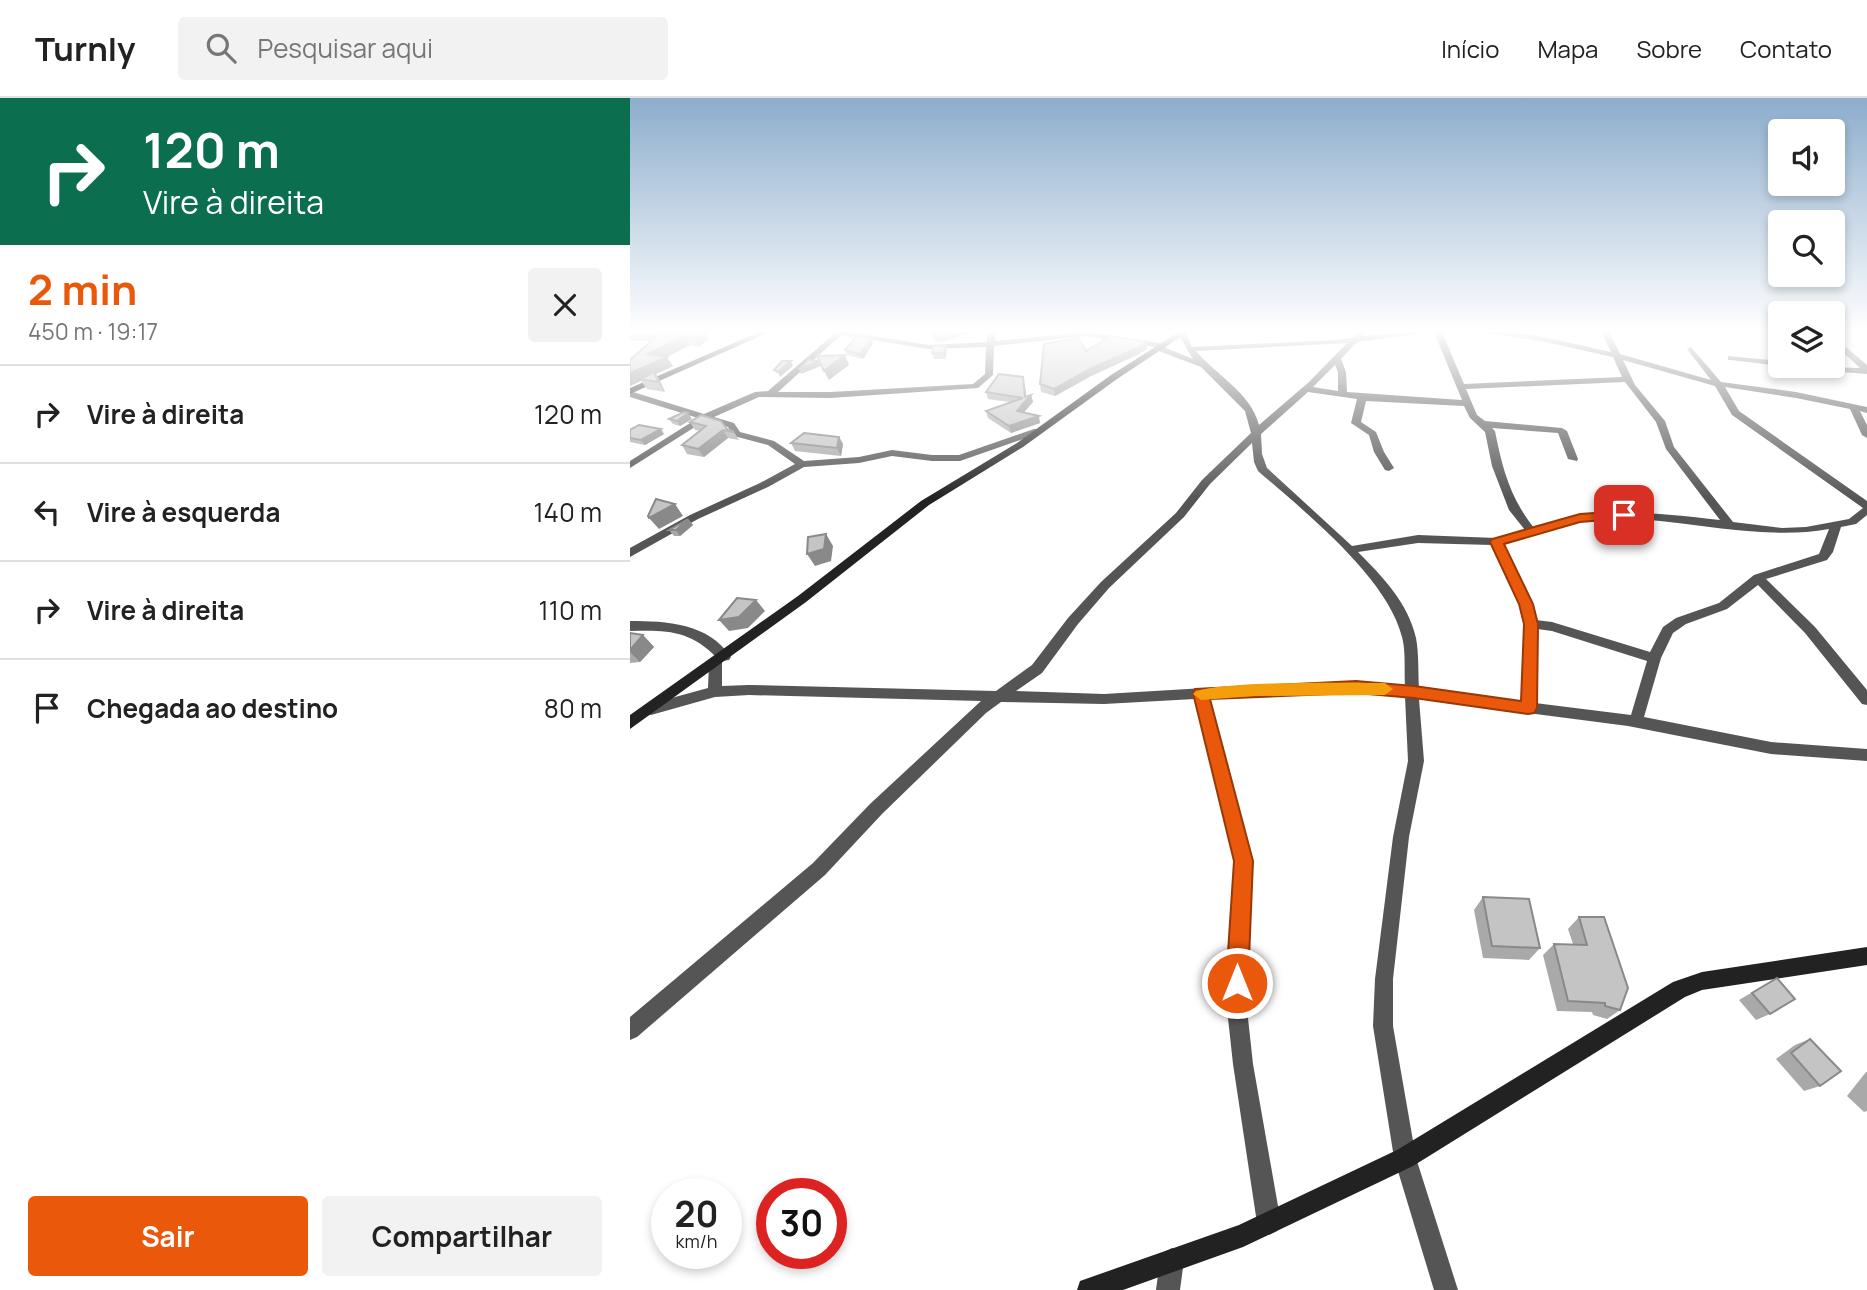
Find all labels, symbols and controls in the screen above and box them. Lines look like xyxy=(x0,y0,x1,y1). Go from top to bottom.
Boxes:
search box xyxy=(178,17,668,80)
text: Turnly xyxy=(35,26,136,71)
icon: search xyxy=(202,29,240,67)
text: Pesquisar aqui xyxy=(258,30,433,66)
text: Início xyxy=(1441,32,1499,65)
text: Mapa xyxy=(1537,32,1598,65)
text: Sobre xyxy=(1636,32,1702,65)
text: Contato xyxy=(1740,32,1832,65)
text: 120 m xyxy=(143,116,280,183)
map controls xyxy=(1768,119,1845,378)
button: sound xyxy=(1768,119,1845,196)
icon: right xyxy=(28,126,119,217)
text: Vire à direita xyxy=(143,180,324,224)
button: search xyxy=(1768,210,1845,287)
text: 2 min xyxy=(28,260,137,318)
button: close xyxy=(528,268,602,342)
button: layers xyxy=(1768,301,1845,378)
text: 450 m · 19:17 xyxy=(28,315,158,347)
icon: right xyxy=(28,395,66,433)
text: Vire à direita xyxy=(87,396,244,432)
text: 120 m xyxy=(534,396,602,432)
pin xyxy=(1594,485,1654,545)
icon: left xyxy=(28,493,66,531)
text: Vire à esquerda xyxy=(87,494,280,530)
text: 140 m xyxy=(533,494,602,530)
icon: arrive xyxy=(1605,496,1643,534)
icon: right xyxy=(28,591,66,629)
text: Vire à direita xyxy=(87,592,244,628)
text: 110 m xyxy=(539,592,602,628)
icon: arrive xyxy=(28,689,66,727)
text: Chegada ao destino xyxy=(87,690,338,726)
text: 80 m xyxy=(544,690,602,726)
position arrow xyxy=(1200,946,1274,1020)
speed limit sign: 30 xyxy=(756,1178,847,1269)
text: 20 xyxy=(675,1190,718,1238)
button: Sair xyxy=(28,1196,308,1276)
button: Compartilhar xyxy=(322,1196,602,1276)
text: km/h xyxy=(676,1229,717,1253)

